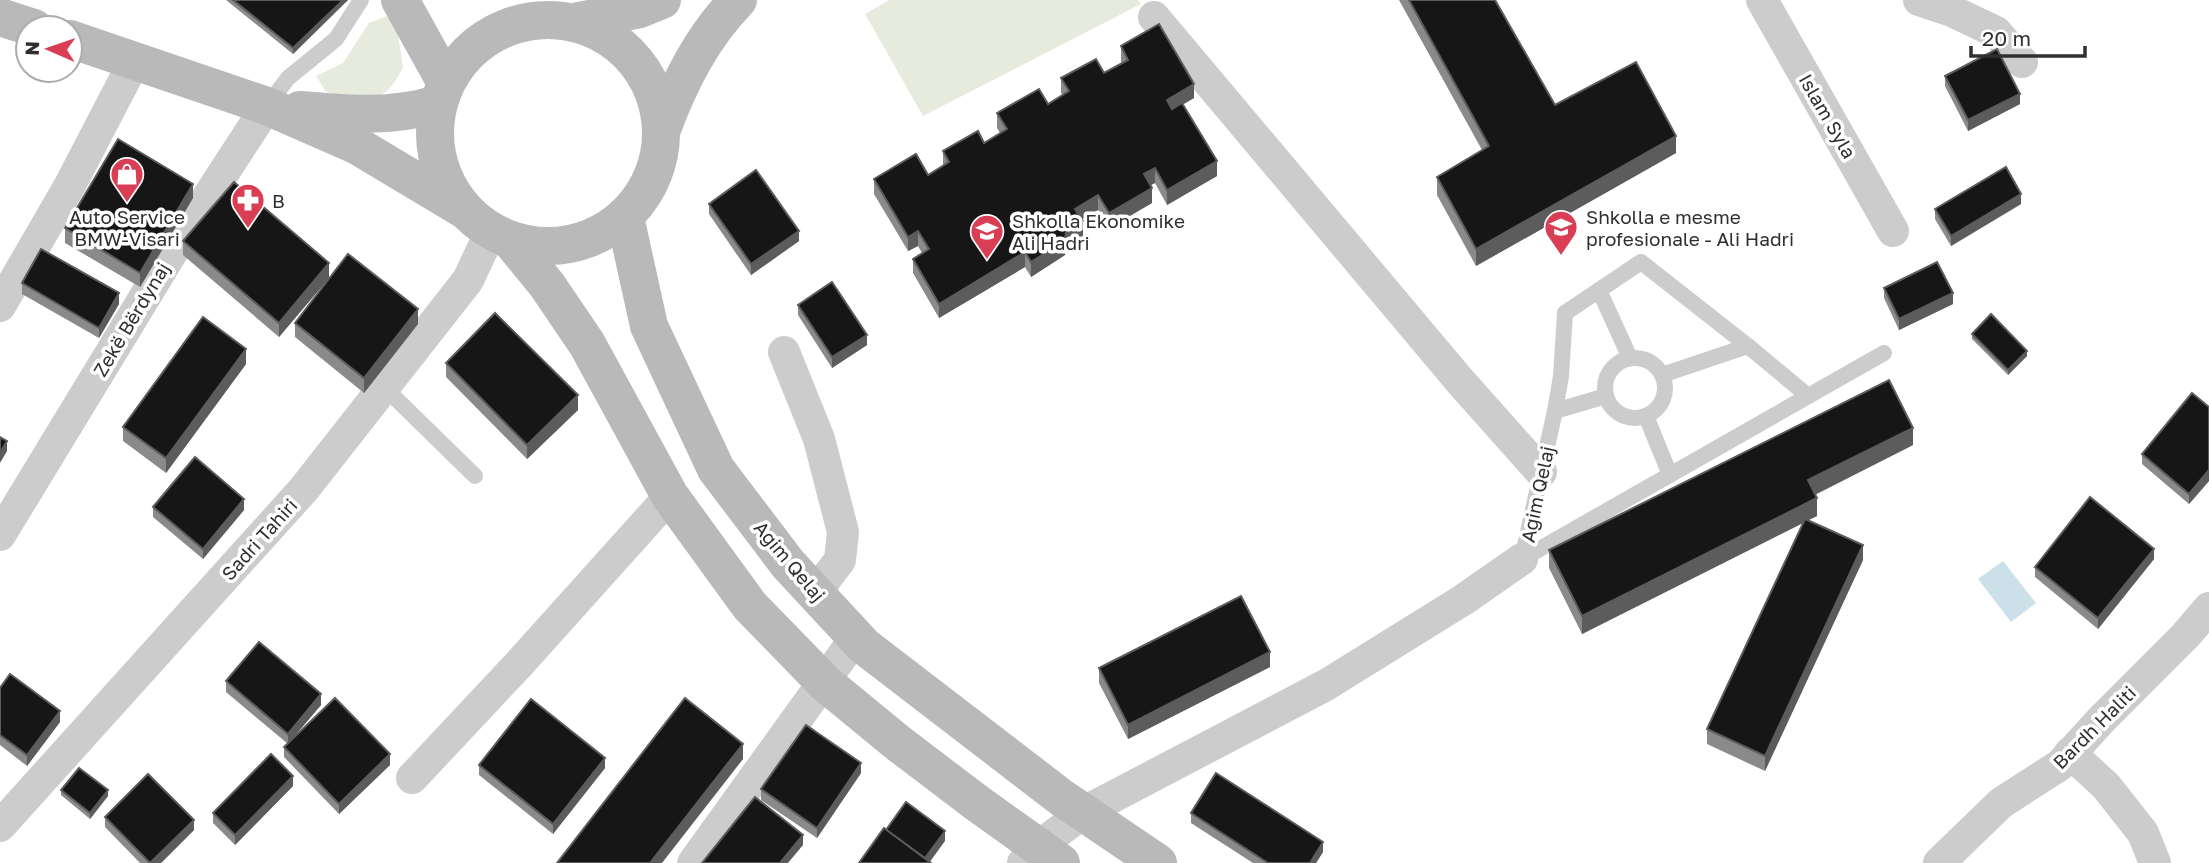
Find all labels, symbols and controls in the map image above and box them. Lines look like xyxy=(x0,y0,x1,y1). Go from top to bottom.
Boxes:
north arrow xyxy=(14,14,84,84)
scale bar xyxy=(1971,14,2085,58)
text: 20 m xyxy=(1982,25,2031,51)
text: N xyxy=(20,41,43,56)
street label: Islam Syla xyxy=(1795,70,1861,162)
shop icon: Auto Service BMW-Visari xyxy=(108,155,146,204)
pharmacy icon: B xyxy=(229,181,267,230)
place label: B xyxy=(272,189,285,212)
place label: Auto Service BMW-Visari xyxy=(69,205,185,250)
place label: Shkolla e mesme profesionale - Ali Hadri xyxy=(1586,205,1794,250)
school or university icon: Shkolla e mesme profesionale - Ali Hadri xyxy=(1542,208,1580,257)
place label: Shkolla Ekonomike Ali Hadri xyxy=(1012,209,1185,254)
school or university icon: Shkolla Ekonomike Ali Hadri xyxy=(968,212,1006,261)
street label: Zekë Bërdynaj xyxy=(88,258,174,380)
street label: Agim Qelaj xyxy=(1516,444,1558,544)
street label: Sadri Tahiri xyxy=(216,493,302,585)
street label: Agim Qelaj xyxy=(750,516,830,606)
street label: Bardh Haliti xyxy=(2048,681,2140,773)

